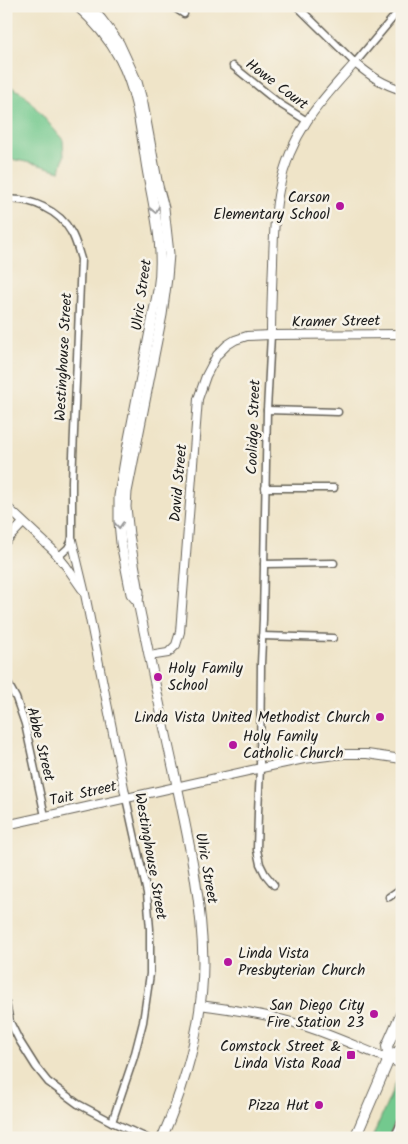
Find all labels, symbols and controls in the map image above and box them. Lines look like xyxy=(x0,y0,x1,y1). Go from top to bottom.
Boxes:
street label: Howe Court xyxy=(240,53,313,117)
place label: Carson Elementary School xyxy=(213,186,330,227)
marker: Carson Elementary School xyxy=(334,200,346,212)
one-way arrow xyxy=(149,205,160,214)
street label: Ulric Street xyxy=(125,258,159,332)
street label: Westinghouse Street xyxy=(49,292,79,422)
street label: Kramer Street xyxy=(292,309,381,335)
street label: Coolidge Street xyxy=(240,379,268,475)
street label: David Street xyxy=(164,443,194,523)
one-way arrow xyxy=(114,521,125,529)
place label: Holy Family School xyxy=(168,657,244,698)
marker: Holy Family School xyxy=(152,671,164,683)
street label: Abbe Street xyxy=(19,705,61,784)
place label: Linda Vista United Methodist Church xyxy=(134,706,370,730)
marker: Linda Vista United Methodist Church xyxy=(374,711,386,723)
place label: Holy Family Catholic Church xyxy=(243,725,344,766)
marker: Holy Family Catholic Church xyxy=(227,739,239,751)
street label: Tait Street xyxy=(47,775,119,813)
street label: Westinghouse Street xyxy=(127,791,173,922)
street label: Ulric Street xyxy=(188,831,224,906)
place label: Linda Vista Presbyterian Church xyxy=(238,942,365,983)
marker: Linda Vista Presbyterian Church xyxy=(222,956,234,968)
place label: San Diego City Fire Station 23 xyxy=(267,994,365,1035)
marker: San Diego City Fire Station 23 xyxy=(368,1008,380,1020)
place label: Comstock Street & Linda Vista Road xyxy=(220,1035,342,1076)
marker: Comstock Street & Linda Vista Road xyxy=(345,1049,357,1061)
place label: Pizza Hut xyxy=(248,1094,309,1118)
marker: Pizza Hut xyxy=(313,1099,325,1111)

